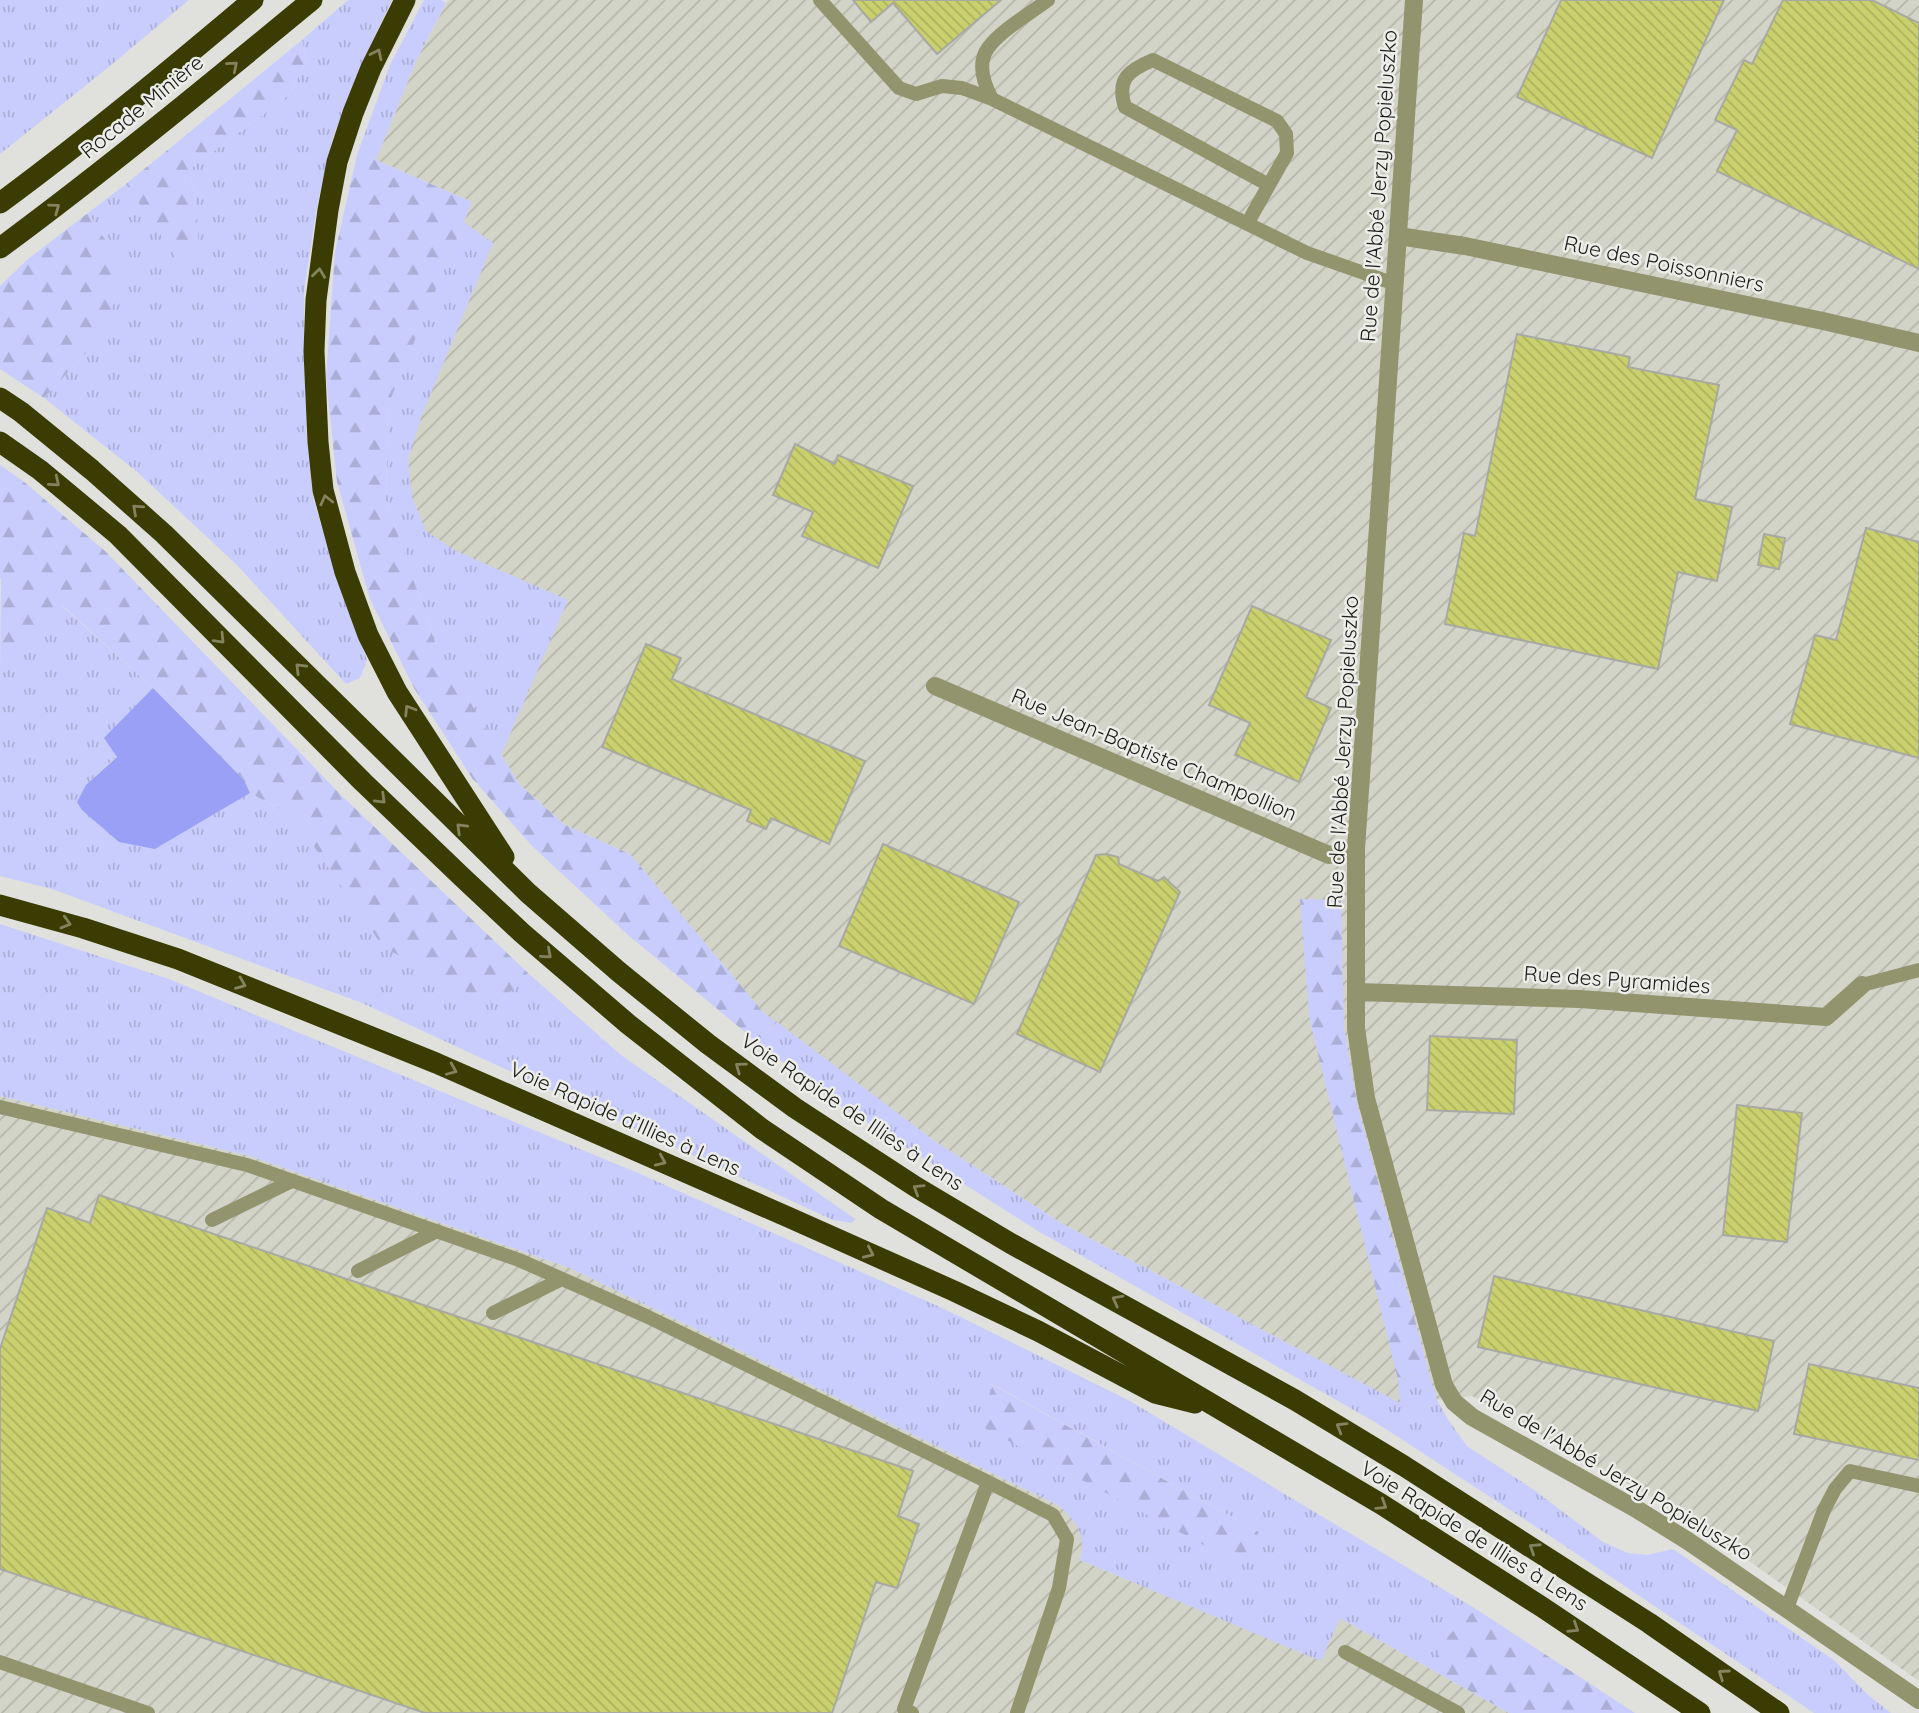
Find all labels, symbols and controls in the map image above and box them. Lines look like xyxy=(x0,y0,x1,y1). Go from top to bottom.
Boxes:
street label: Rue de l'Abbé Jerzy Popieluszko xyxy=(1354,29,1402,343)
street label: Rocade Minière xyxy=(75,49,208,164)
one-way arrow xyxy=(369,49,383,61)
one-way arrow xyxy=(225,61,237,74)
one-way arrow xyxy=(47,203,60,216)
street label: Rue des Poissonniers xyxy=(1562,229,1767,297)
one-way arrow xyxy=(311,267,326,278)
one-way arrow xyxy=(46,474,59,486)
one-way arrow xyxy=(320,494,334,506)
one-way arrow xyxy=(132,505,145,518)
street label: Rue de l'Abbé Jerzy Popieluszko xyxy=(1321,595,1363,909)
one-way arrow xyxy=(211,630,224,643)
one-way arrow xyxy=(295,663,308,676)
street label: Rue Jean-Baptiste Champollion xyxy=(1008,682,1301,826)
one-way arrow xyxy=(404,705,417,718)
one-way arrow xyxy=(373,791,386,804)
one-way arrow xyxy=(457,824,470,837)
one-way arrow xyxy=(59,915,71,930)
one-way arrow xyxy=(539,946,552,958)
street label: Rue des Pyramides xyxy=(1523,960,1711,998)
one-way arrow xyxy=(235,976,247,990)
street label: Voie Rapide de Illies à Lens xyxy=(736,1027,969,1196)
street label: Voie Rapide d’Illies à Lens xyxy=(506,1055,745,1181)
one-way arrow xyxy=(445,1062,457,1076)
one-way arrow xyxy=(735,1063,748,1075)
one-way arrow xyxy=(653,1153,666,1167)
one-way arrow xyxy=(913,1184,926,1197)
one-way arrow xyxy=(861,1245,874,1259)
one-way arrow xyxy=(1111,1295,1124,1308)
street label: Rue de l'Abbé Jerzy Popieluszko xyxy=(1476,1382,1757,1566)
one-way arrow xyxy=(1335,1423,1348,1436)
street label: Voie Rapide de Illies à Lens xyxy=(1356,1454,1593,1616)
one-way arrow xyxy=(1374,1497,1387,1510)
one-way arrow xyxy=(1528,1543,1541,1556)
one-way arrow xyxy=(1566,1619,1579,1632)
one-way arrow xyxy=(1718,1670,1731,1682)

